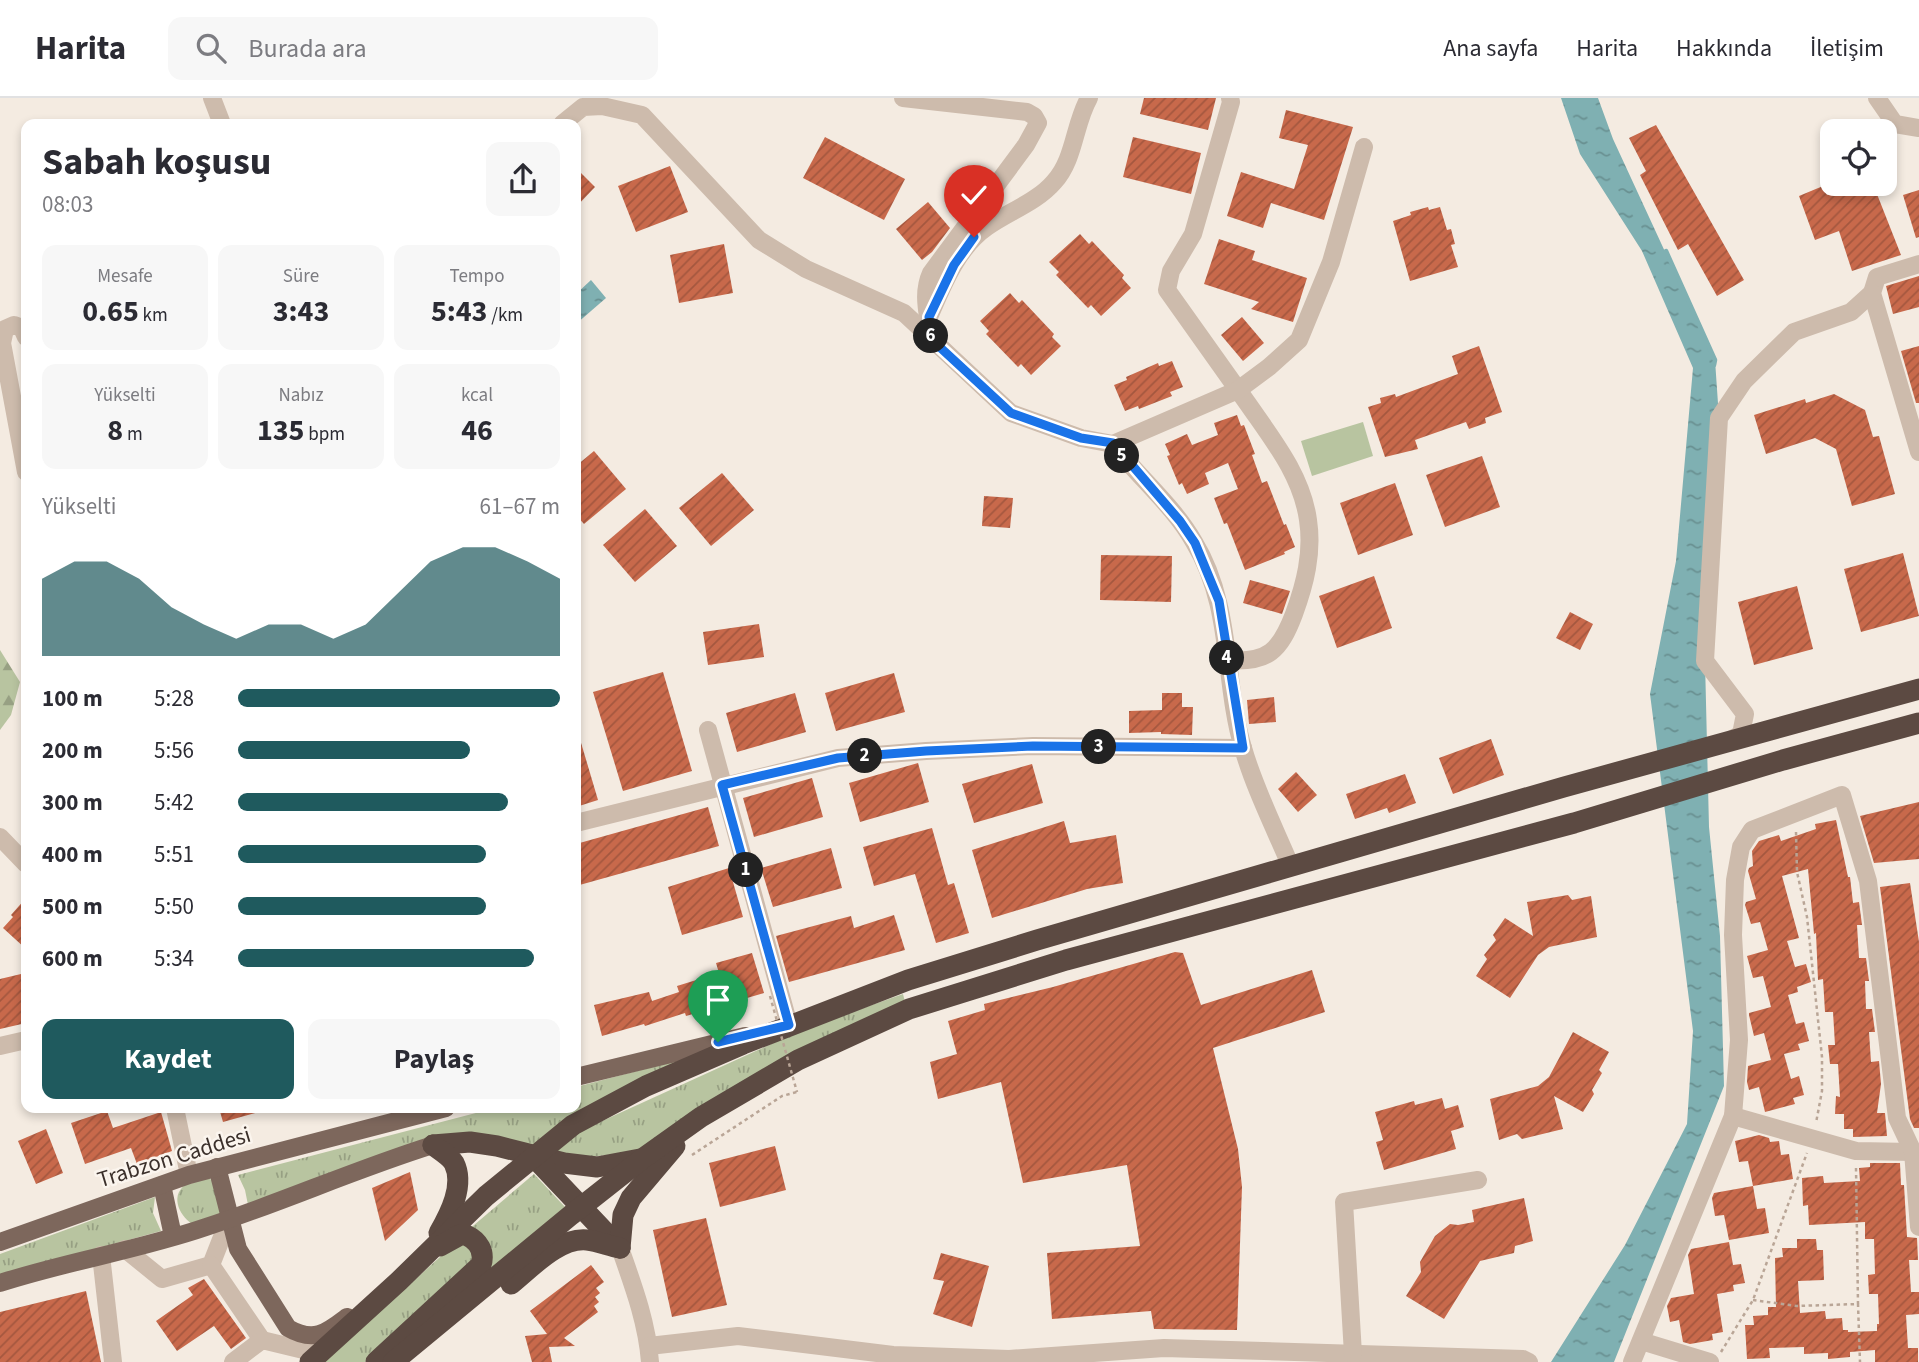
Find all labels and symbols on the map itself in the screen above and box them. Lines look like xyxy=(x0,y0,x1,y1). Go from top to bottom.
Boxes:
pin xyxy=(944,165,1004,237)
pin: 6 xyxy=(914,318,948,354)
pin: 5 xyxy=(1104,438,1140,474)
pin: 4 xyxy=(1210,640,1244,676)
pin: 3 xyxy=(1082,730,1116,764)
pin: 2 xyxy=(848,738,882,774)
pin: 1 xyxy=(728,852,764,888)
pin xyxy=(688,970,748,1042)
street label: Trabzon Caddesi xyxy=(93,1118,255,1196)

